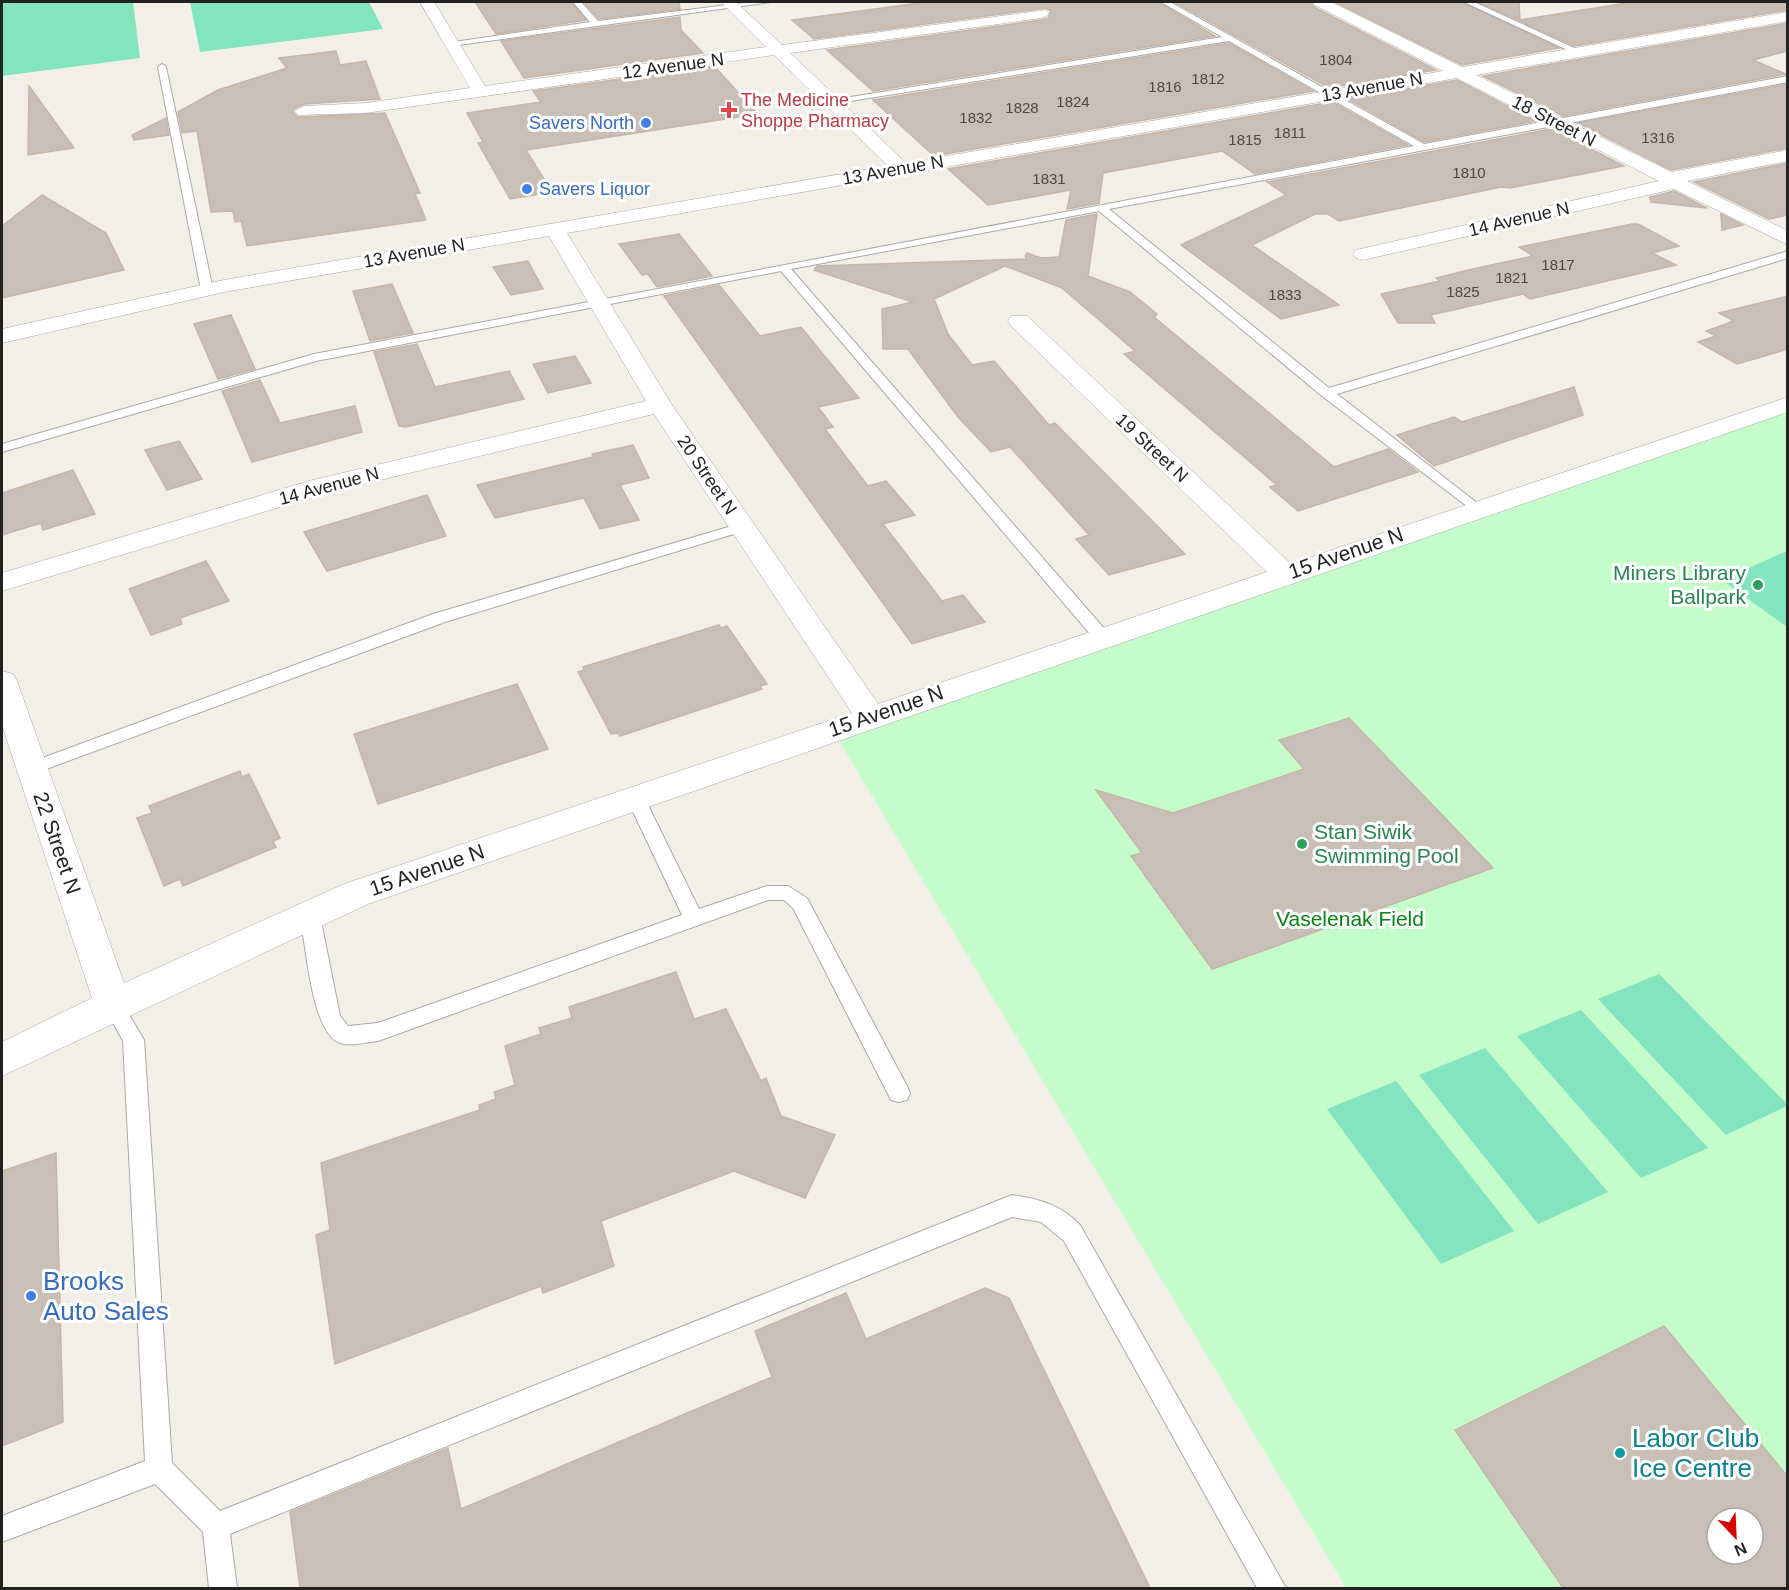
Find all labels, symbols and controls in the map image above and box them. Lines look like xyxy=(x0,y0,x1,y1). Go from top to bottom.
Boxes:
street label: 12 Avenue N xyxy=(621,49,725,83)
house number: 1804 xyxy=(1319,51,1353,68)
street label: 13 Avenue N xyxy=(1320,68,1424,106)
house number: 1812 xyxy=(1191,70,1225,87)
house number: 1816 xyxy=(1148,78,1182,95)
place label: The Medicine Shoppe Pharmacy xyxy=(741,90,889,131)
street label: 18 Street N xyxy=(1509,91,1599,151)
house number: 1824 xyxy=(1056,93,1090,110)
house number: 1828 xyxy=(1005,99,1039,116)
marker: The Medicine Shoppe Pharmacy xyxy=(722,103,736,117)
house number: 1832 xyxy=(959,109,993,126)
place label: Savers North xyxy=(529,113,634,133)
marker: Savers North xyxy=(639,116,653,130)
house number: 1811 xyxy=(1274,124,1306,141)
house number: 1316 xyxy=(1641,129,1675,146)
house number: 1815 xyxy=(1228,131,1262,148)
street label: 13 Avenue N xyxy=(841,151,945,189)
house number: 1810 xyxy=(1452,164,1486,181)
house number: 1831 xyxy=(1032,170,1066,187)
place label: Savers Liquor xyxy=(539,179,650,199)
marker: Savers Liquor xyxy=(520,182,534,196)
street label: 14 Avenue N xyxy=(1467,198,1571,240)
street label: 13 Avenue N xyxy=(362,234,466,272)
house number: 1817 xyxy=(1541,256,1575,273)
house number: 1821 xyxy=(1495,269,1529,286)
house number: 1825 xyxy=(1446,283,1480,300)
house number: 1833 xyxy=(1268,286,1302,303)
street label: 19 Street N xyxy=(1112,410,1192,486)
street label: 20 Street N xyxy=(673,432,741,518)
street label: 14 Avenue N xyxy=(277,463,381,509)
street label: 15 Avenue N xyxy=(1285,522,1406,583)
place label: Miners Library Ballpark xyxy=(1613,561,1746,608)
marker: Miners Library Ballpark xyxy=(1751,578,1765,592)
street label: 15 Avenue N xyxy=(825,680,946,741)
street label: 22 Street N xyxy=(29,789,86,897)
place label: Stan Siwik Swimming Pool xyxy=(1314,820,1459,867)
marker: Stan Siwik Swimming Pool xyxy=(1295,837,1309,851)
street label: 15 Avenue N xyxy=(366,839,487,900)
park label: Vaselenak Field xyxy=(1276,907,1424,930)
place label: Brooks Auto Sales xyxy=(43,1266,169,1326)
marker: Brooks Auto Sales xyxy=(24,1289,38,1303)
place label: Labor Club Ice Centre xyxy=(1632,1423,1759,1483)
marker: Labor Club Ice Centre xyxy=(1613,1446,1627,1460)
north arrow xyxy=(1705,1506,1765,1566)
text: N xyxy=(1732,1539,1749,1559)

